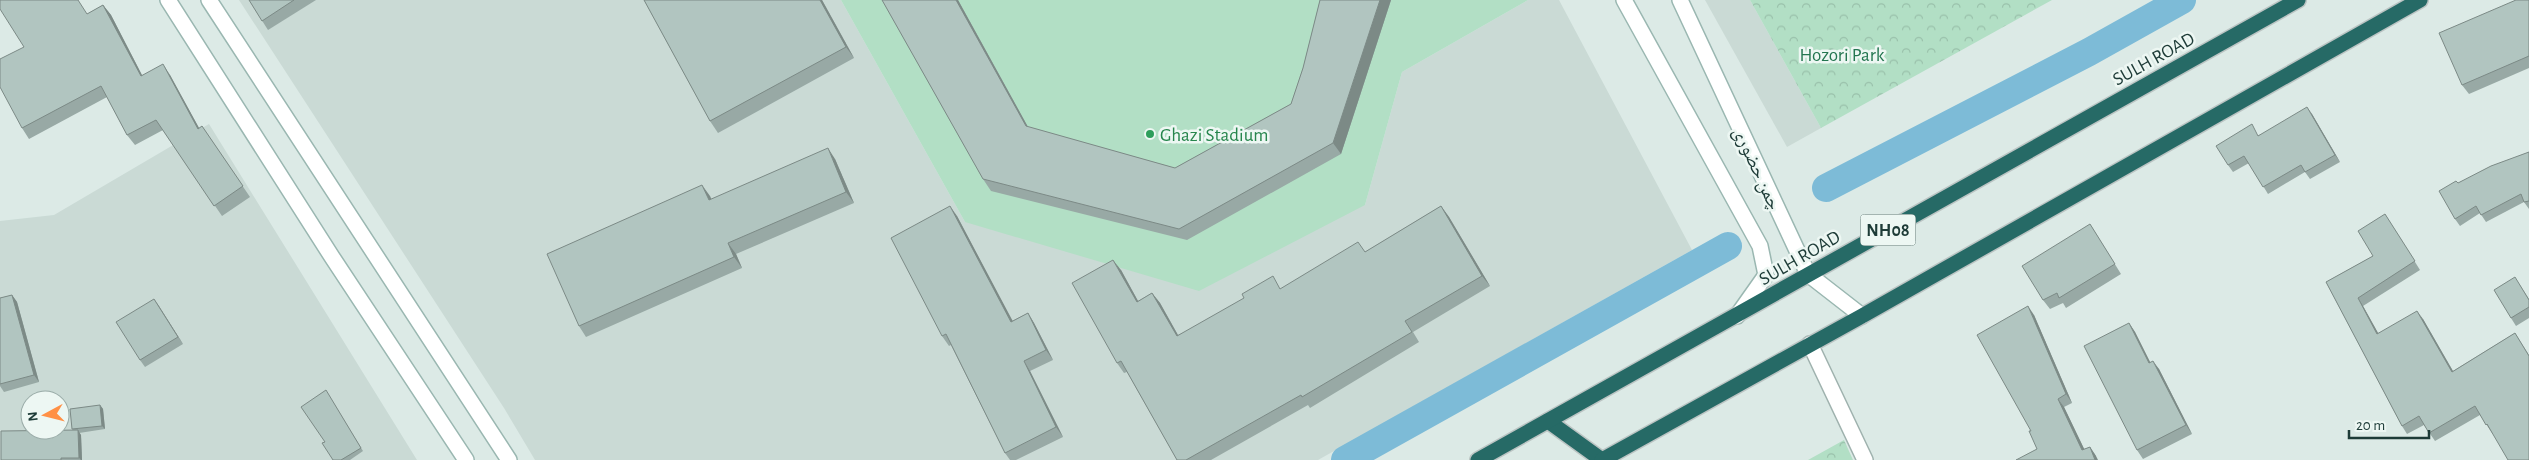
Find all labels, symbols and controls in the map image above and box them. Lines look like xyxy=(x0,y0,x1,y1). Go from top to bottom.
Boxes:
street label: SULH ROAD xyxy=(2110,29,2198,90)
park label: Hozori Park xyxy=(1799,46,1885,65)
street label: چمن حضوری xyxy=(1728,124,1784,213)
place label: Ghazi Stadium xyxy=(1160,126,1268,145)
marker: Ghazi Stadium xyxy=(1144,128,1156,140)
road number: NH08 xyxy=(1860,214,1916,246)
street label: SULH ROAD xyxy=(1756,227,1844,289)
north arrow xyxy=(20,390,70,440)
scale bar xyxy=(2349,408,2429,440)
text: N xyxy=(26,411,41,422)
text: 20 m xyxy=(2356,418,2385,433)

